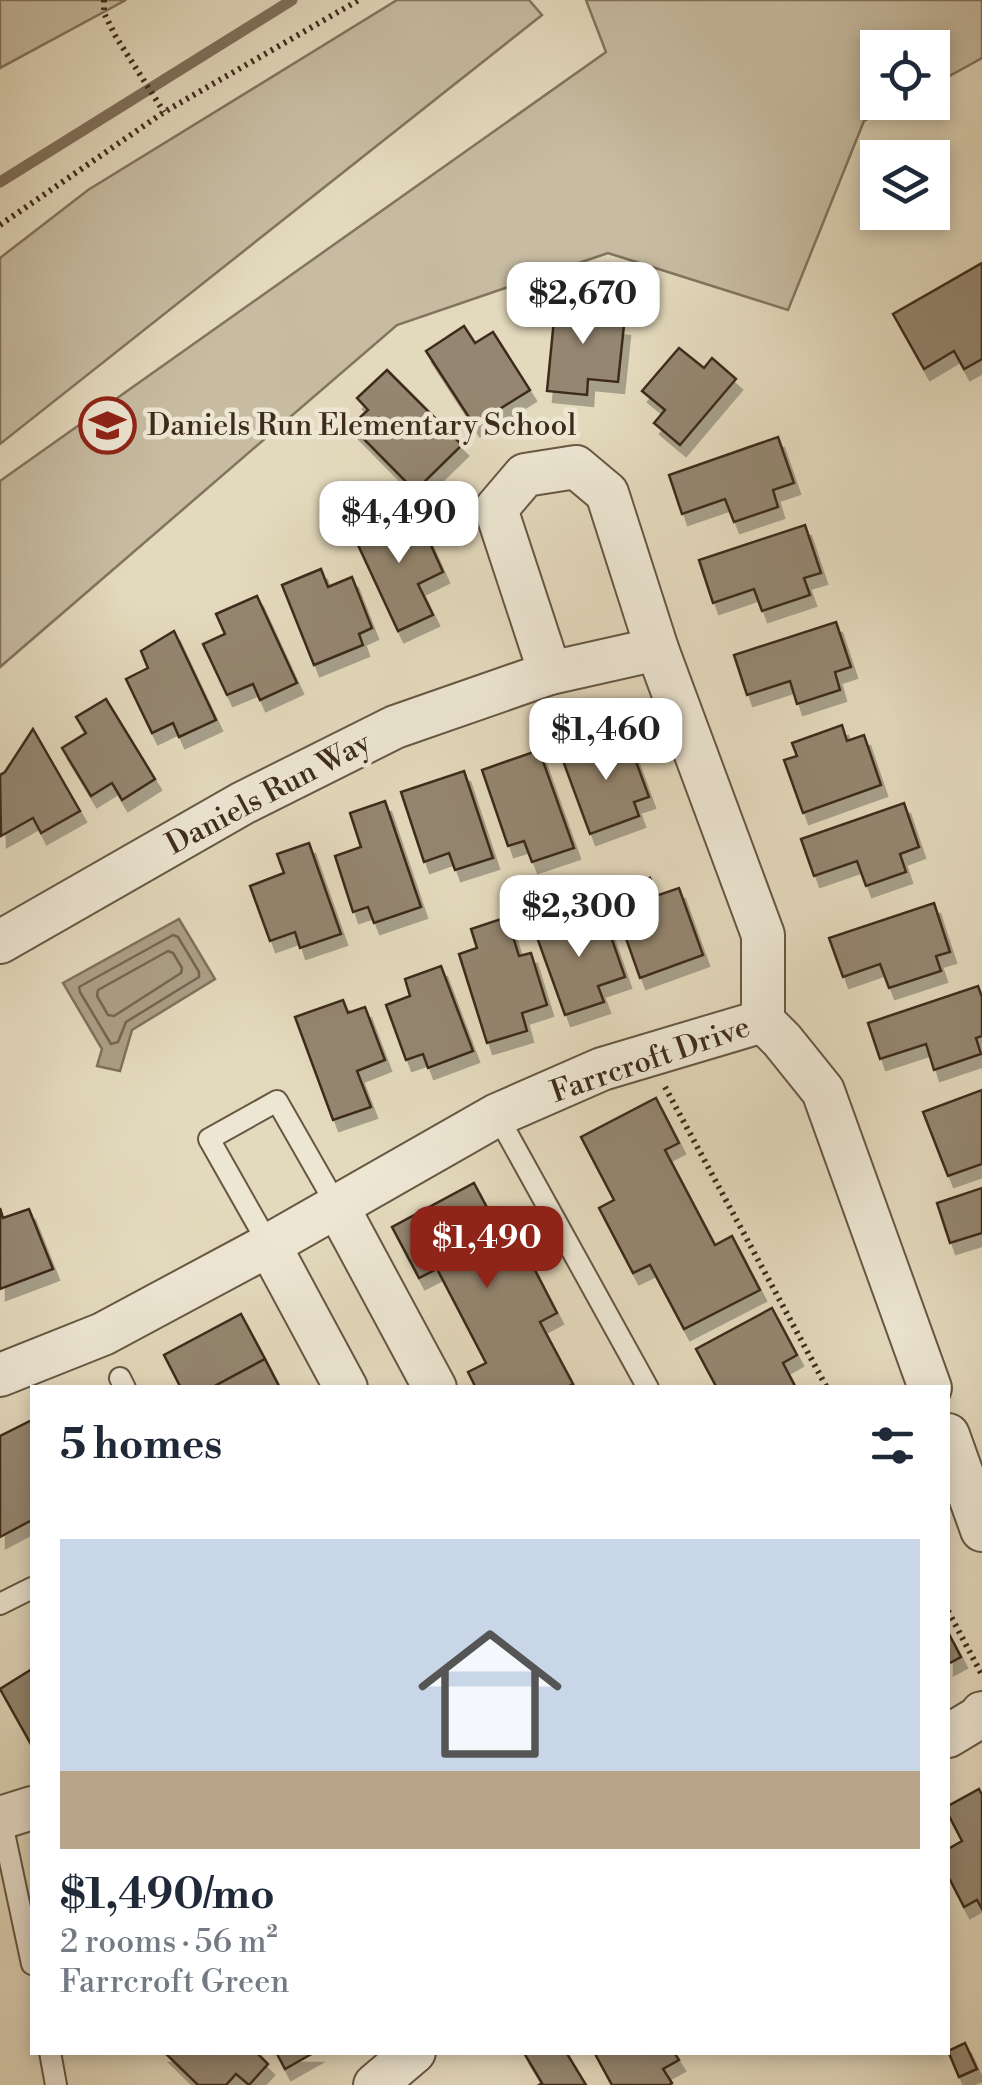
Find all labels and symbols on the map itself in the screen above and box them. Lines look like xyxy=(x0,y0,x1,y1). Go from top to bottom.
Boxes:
pin: $2,670 xyxy=(502,262,664,347)
school or university icon: Daniels Run Elementary School xyxy=(78,395,138,455)
place label: Daniels Run Elementary School xyxy=(147,407,576,445)
pin: $4,490 xyxy=(318,481,480,566)
pin: $1,460 xyxy=(525,698,687,783)
street label: Daniels Run Way xyxy=(160,724,378,864)
pin: $2,300 xyxy=(498,875,660,960)
street label: Farrcroft Drive xyxy=(546,1008,755,1112)
pin: $1,490 xyxy=(406,1206,568,1291)

